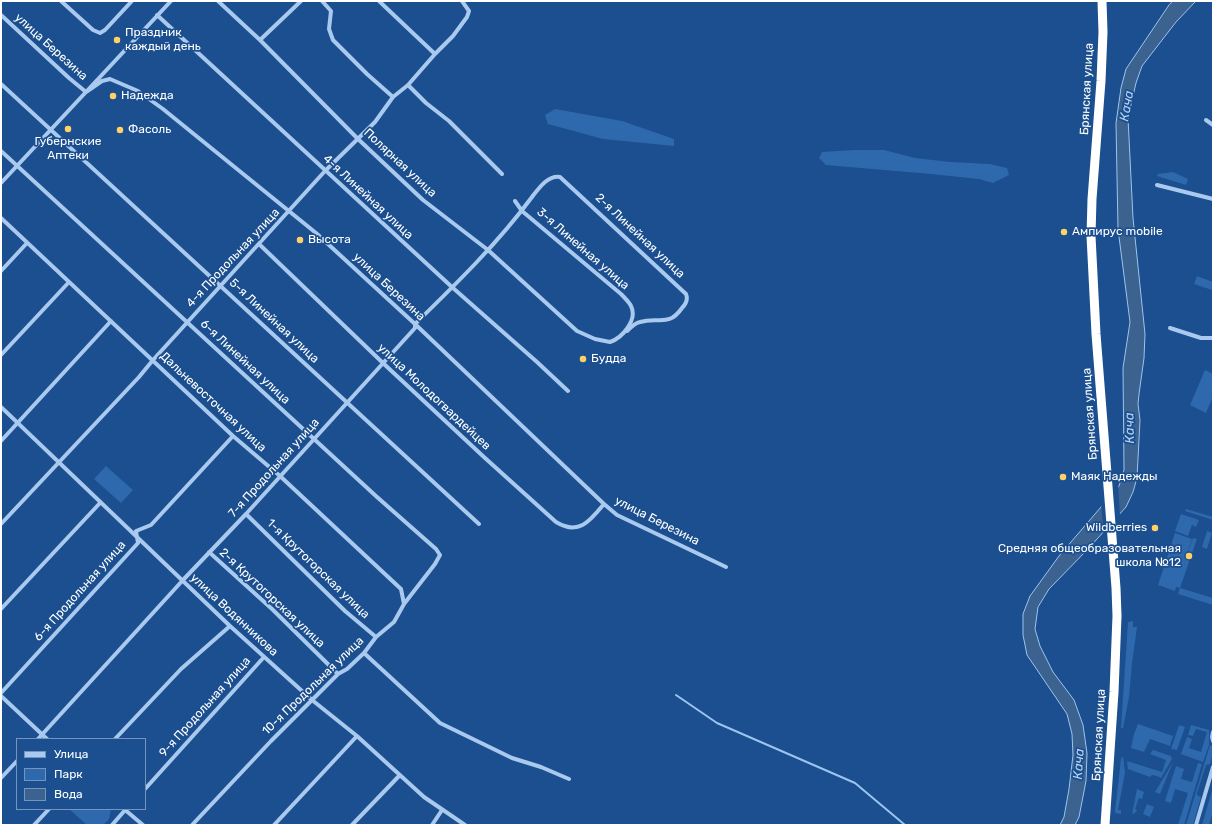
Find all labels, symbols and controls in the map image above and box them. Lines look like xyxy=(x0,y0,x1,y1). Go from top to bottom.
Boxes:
street label: улица Березина xyxy=(12,10,90,84)
place label: Праздник каждый день xyxy=(125,26,201,54)
marker: Праздник каждый день xyxy=(112,35,122,45)
street label: Брянская улица xyxy=(1077,43,1097,135)
place label: Надежда xyxy=(121,89,174,103)
water label: Кача xyxy=(1117,89,1137,123)
marker: Надежда xyxy=(108,91,118,101)
place label: Фасоль xyxy=(128,123,171,137)
marker: Губернские Аптеки xyxy=(63,124,73,134)
marker: Фасоль xyxy=(115,125,125,135)
street label: Полярная улица xyxy=(361,126,439,200)
place label: Губернские Аптеки xyxy=(34,135,102,163)
street label: 4-я Линейная улица xyxy=(320,152,416,242)
street label: 2-я Линейная улица xyxy=(592,191,688,281)
street label: 4-я Продольная улица xyxy=(183,205,283,311)
street label: 3-я Линейная улица xyxy=(534,205,632,293)
place label: Ампирус mobile xyxy=(1072,225,1163,239)
marker: Ампирус mobile xyxy=(1059,227,1069,237)
place label: Высота xyxy=(308,233,351,247)
marker: Высота xyxy=(295,235,305,245)
street label: улица Березина xyxy=(350,250,428,324)
street label: 5-я Линейная улица xyxy=(226,276,322,366)
street label: 6-я Линейная улица xyxy=(197,317,293,407)
street label: улица Молодогвардейцев xyxy=(374,341,494,453)
street label: Дальневосточная улица xyxy=(157,349,269,455)
place label: Будда xyxy=(591,352,626,366)
marker: Будда xyxy=(578,354,588,364)
street label: Брянская улица xyxy=(1080,367,1100,461)
water label: Кача xyxy=(1122,412,1138,444)
street label: 7-я Продольная улица xyxy=(226,415,322,521)
place label: Маяк Надежды xyxy=(1071,470,1157,484)
marker: Маяк Надежды xyxy=(1058,472,1068,482)
street label: улица Березина xyxy=(612,493,702,549)
street label: 1-я Крутогорская улица xyxy=(264,516,372,622)
place label: Wildberries xyxy=(1086,521,1147,535)
marker: Wildberries xyxy=(1150,523,1160,533)
street label: 6-я Продольная улица xyxy=(31,538,129,644)
place label: Средняя общеобразовательная школа №12 xyxy=(998,542,1181,570)
street label: 2-я Крутогорская улица xyxy=(216,545,328,651)
marker: Средняя общеобразовательная школа №12 xyxy=(1184,551,1194,561)
street label: улица Водянникова xyxy=(187,571,281,659)
street label: 10-я Продольная улица xyxy=(259,634,367,738)
street label: 9-я Продольная улица xyxy=(156,654,254,760)
street label: Брянская улица xyxy=(1089,689,1109,781)
legend xyxy=(16,738,146,810)
text: Улица xyxy=(54,747,88,761)
water label: Кача xyxy=(1070,748,1088,780)
text: Парк xyxy=(54,767,83,781)
text: Вода xyxy=(54,787,83,801)

